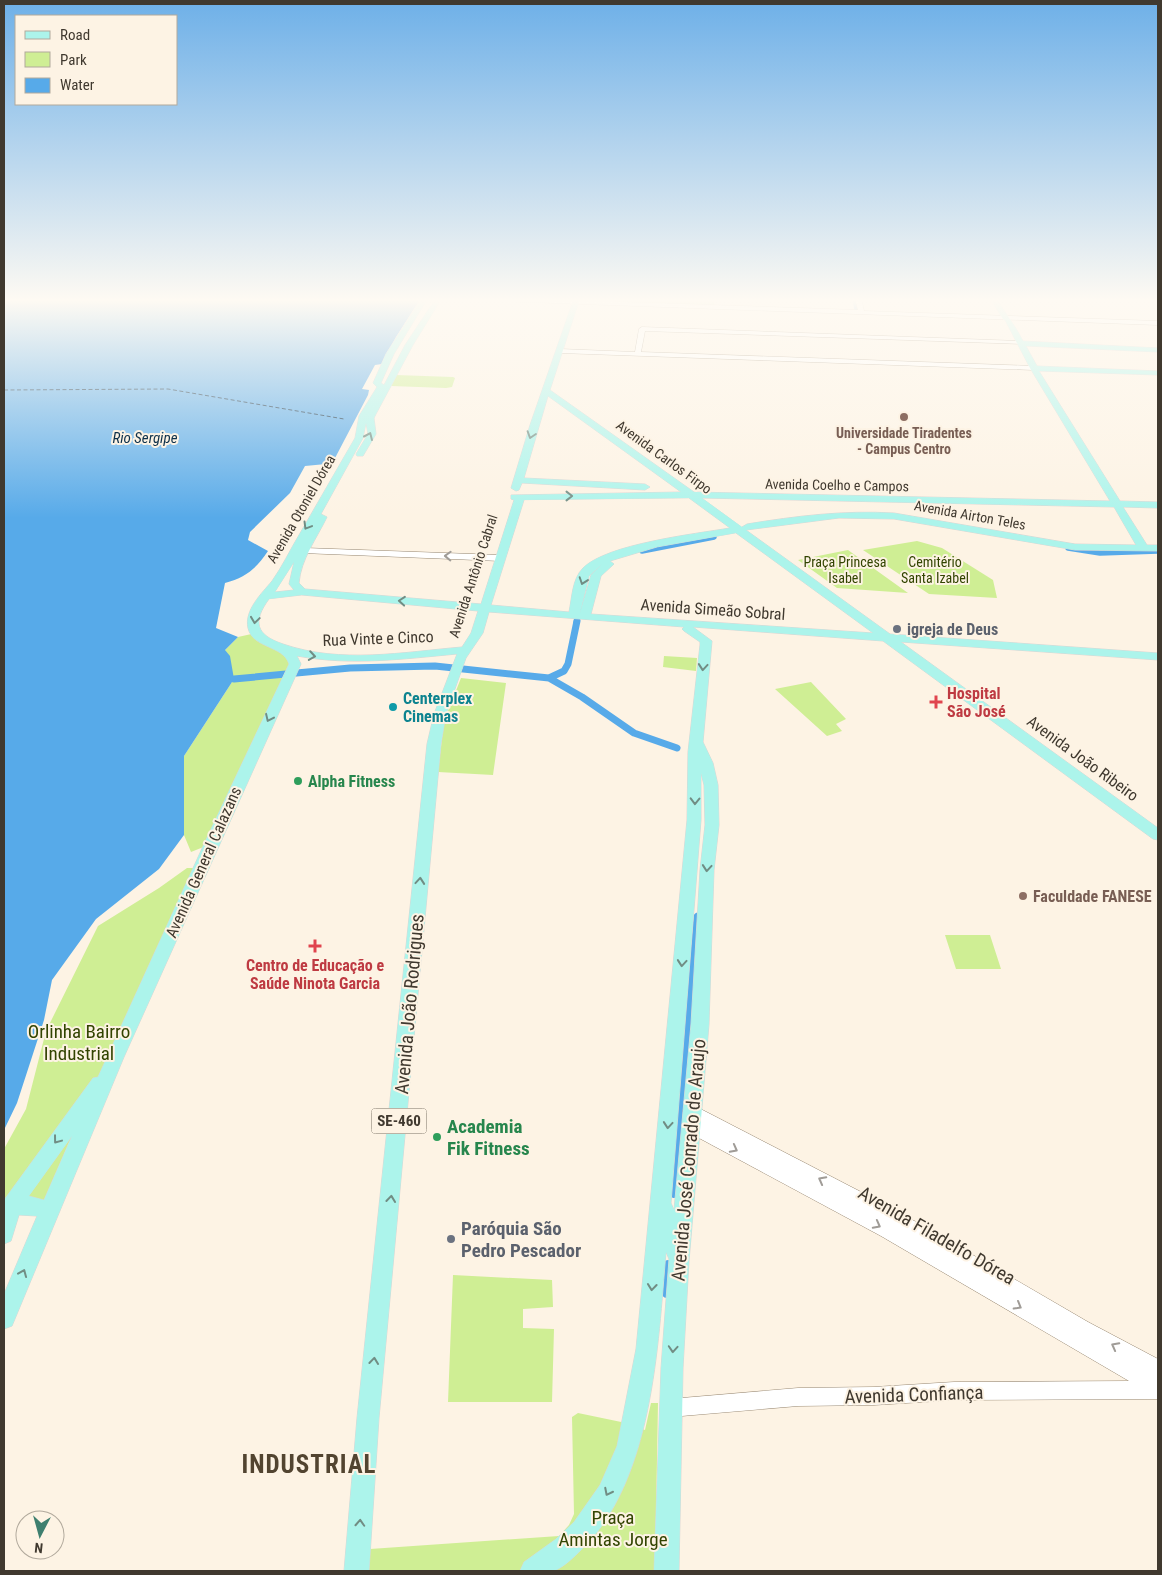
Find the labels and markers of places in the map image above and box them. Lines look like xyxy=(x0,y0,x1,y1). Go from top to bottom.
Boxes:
marker: Universidade Tiradentes - Campus Centro xyxy=(898,411,910,423)
place label: Universidade Tiradentes - Campus Centro xyxy=(836,425,972,457)
place label: igreja de Deus xyxy=(907,620,998,639)
marker: igreja de Deus xyxy=(891,623,903,635)
place label: Hospital São José xyxy=(947,684,1006,721)
place label: Centerplex Cinemas xyxy=(403,689,473,726)
marker: Hospital São José xyxy=(929,695,943,709)
marker: Centerplex Cinemas xyxy=(387,701,399,713)
place label: Alpha Fitness xyxy=(308,772,395,791)
marker: Alpha Fitness xyxy=(292,775,304,787)
place label: Faculdade FANESE xyxy=(1033,887,1152,906)
marker: Faculdade FANESE xyxy=(1017,890,1029,902)
marker: Centro de Educação e Saúde Ninota Garcia xyxy=(308,939,322,953)
place label: Centro de Educação e Saúde Ninota Garcia xyxy=(246,956,384,993)
place label: Academia Fik Fitness xyxy=(447,1115,530,1160)
marker: Academia Fik Fitness xyxy=(431,1131,443,1143)
place label: Paróquia São Pedro Pescador xyxy=(461,1217,581,1262)
marker: Paróquia São Pedro Pescador xyxy=(445,1233,457,1245)

